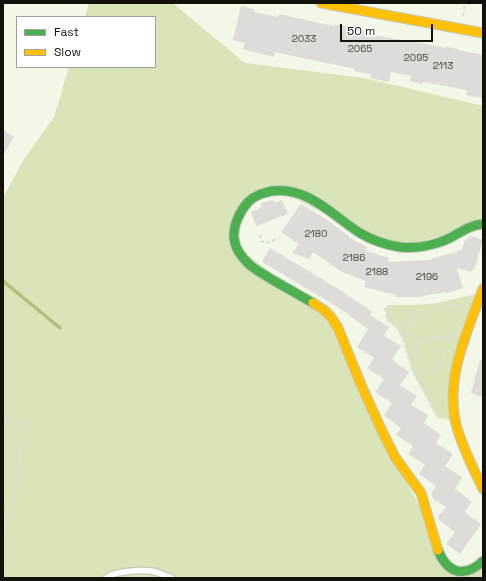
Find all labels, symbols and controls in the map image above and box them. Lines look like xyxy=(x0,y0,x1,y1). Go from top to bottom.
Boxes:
legend xyxy=(16,16,156,68)
scale bar xyxy=(342,16,435,42)
text: 50 m xyxy=(347,23,375,39)
text: Fast xyxy=(54,24,79,40)
house number: 2033 xyxy=(292,33,316,45)
house number: 2065 xyxy=(348,43,372,55)
text: Slow xyxy=(54,44,81,60)
house number: 2095 xyxy=(404,52,428,64)
house number: 2113 xyxy=(433,60,453,72)
house number: 2180 xyxy=(305,228,327,240)
house number: 2186 xyxy=(343,252,365,264)
house number: 2188 xyxy=(366,266,388,278)
house number: 2196 xyxy=(416,271,438,283)

